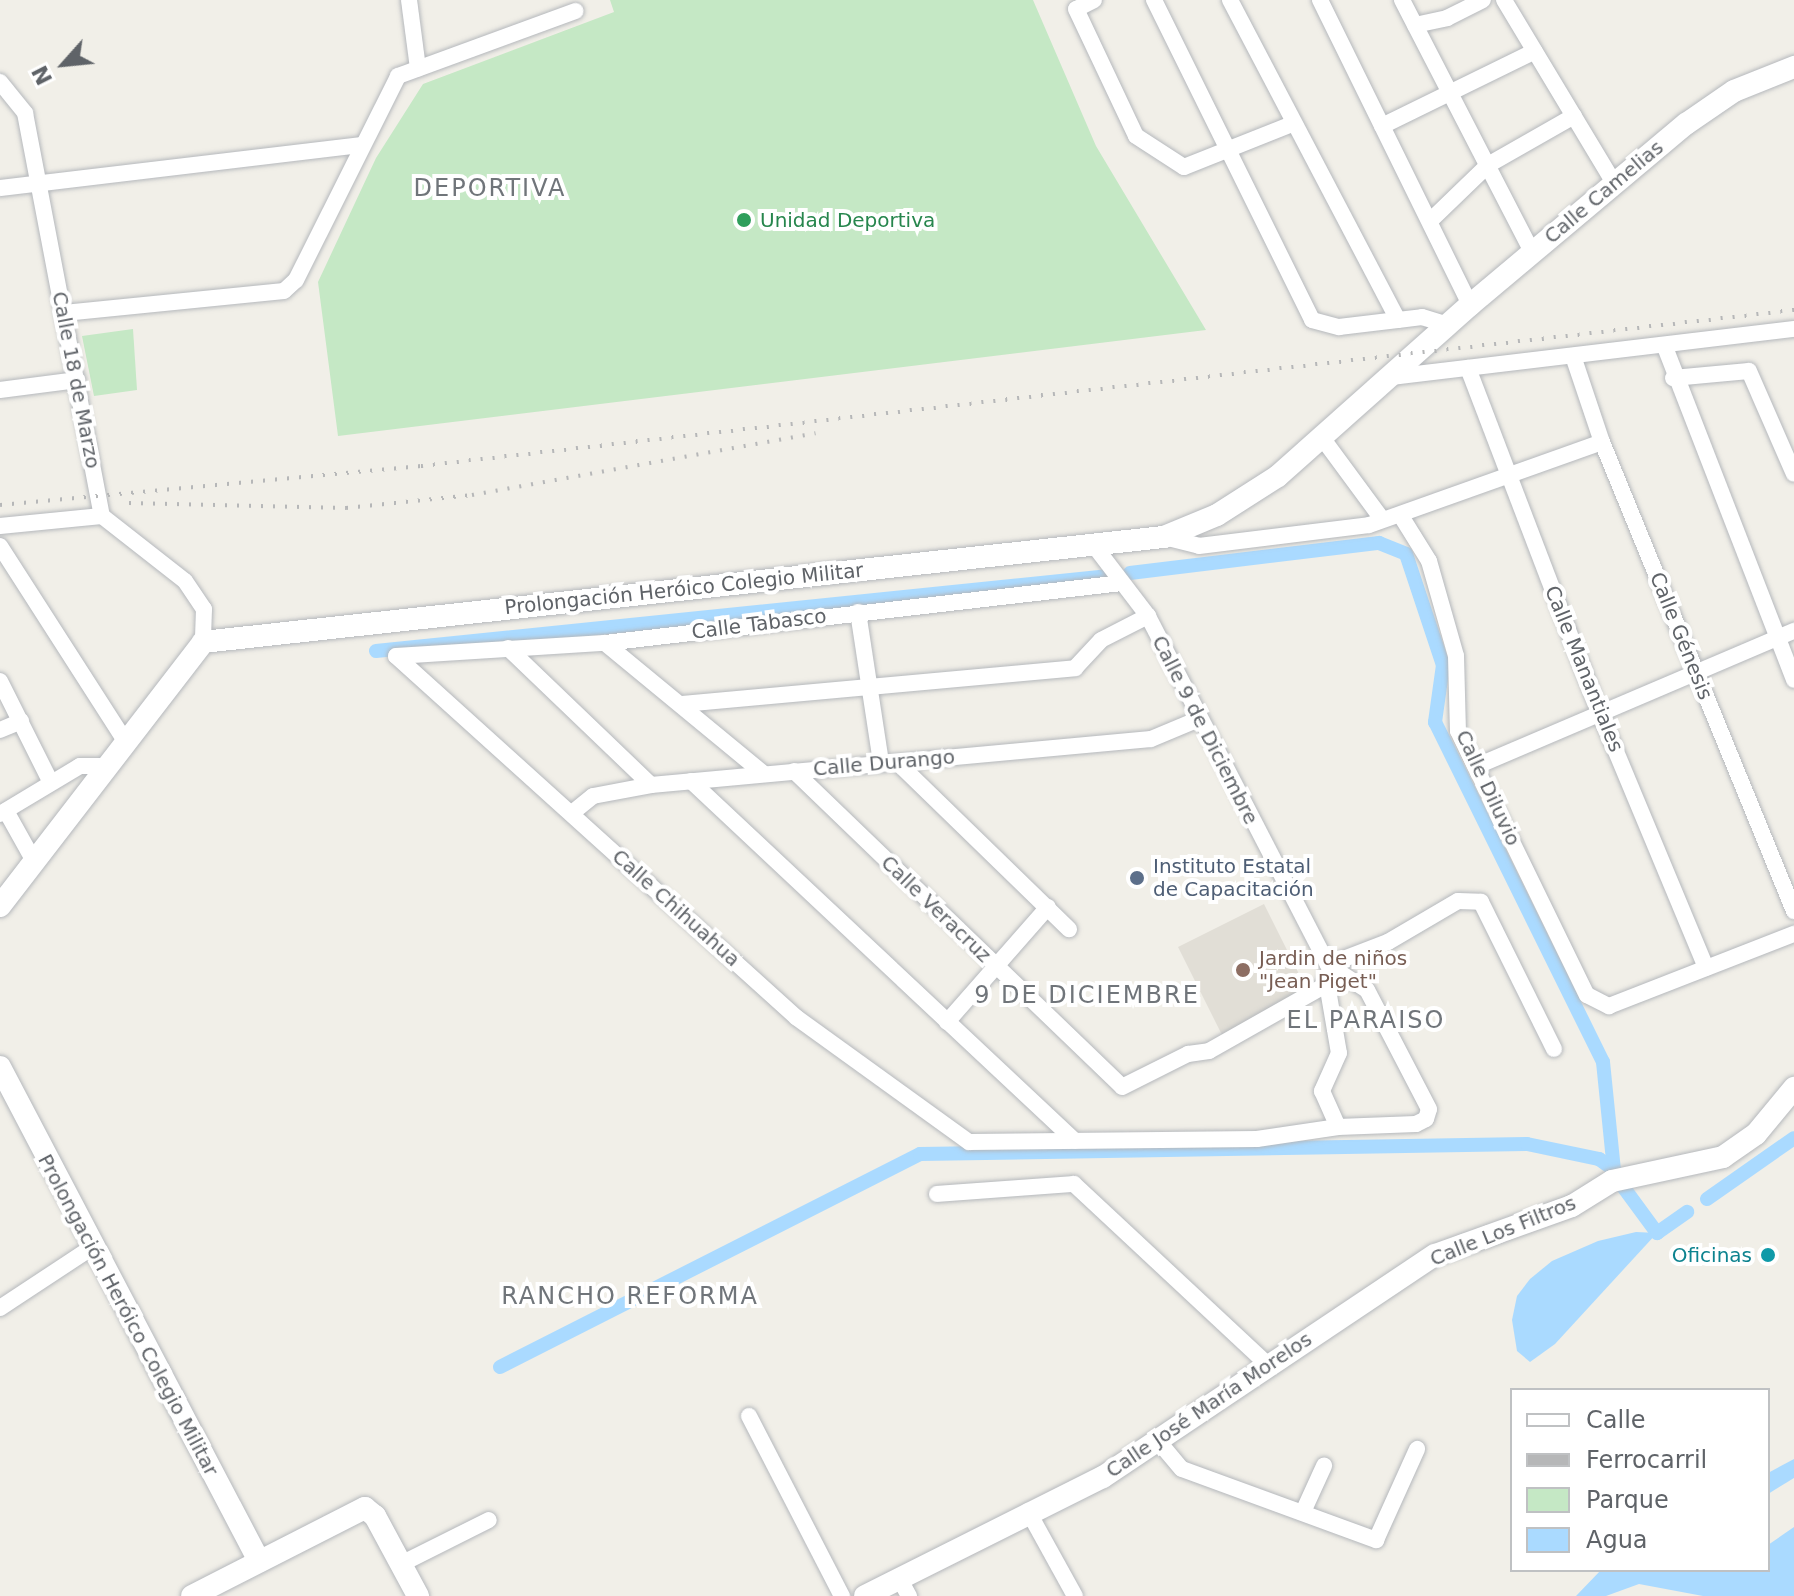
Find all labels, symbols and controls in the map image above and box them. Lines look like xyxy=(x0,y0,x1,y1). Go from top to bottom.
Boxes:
north arrow xyxy=(24,24,104,104)
text: N xyxy=(27,61,57,89)
street label: Calle Camelias xyxy=(1540,135,1668,249)
district label: DEPORTIVA xyxy=(414,175,566,203)
place label: Unidad Deportiva xyxy=(760,208,935,232)
marker: Unidad Deportiva xyxy=(735,211,753,229)
street label: Calle 18 de Marzo xyxy=(47,290,105,470)
street label: Prolongación Heróico Colegio Militar xyxy=(503,558,865,620)
street label: Calle Génesis xyxy=(1645,569,1717,703)
street label: Calle Manantiales xyxy=(1540,582,1628,756)
street label: Calle Tabasco xyxy=(690,604,828,644)
street label: Calle 9 de Diciembre xyxy=(1147,632,1263,828)
street label: Calle Diluvio xyxy=(1451,726,1525,850)
street label: Calle Durango xyxy=(812,745,956,781)
street label: Calle Chihuahua xyxy=(607,844,745,972)
street label: Calle Veracruz xyxy=(876,851,996,967)
place label: Instituto Estatal de Capacitación xyxy=(1153,854,1314,901)
marker: Instituto Estatal de Capacitación xyxy=(1128,869,1146,887)
place label: Jardin de niños "Jean Piget" xyxy=(1259,946,1407,993)
marker: Jardin de niños "Jean Piget" xyxy=(1234,961,1252,979)
district label: 9 DE DICIEMBRE xyxy=(974,982,1200,1010)
district label: EL PARAISO xyxy=(1287,1007,1445,1035)
street label: Prolongación Heróico Colegio Militar xyxy=(33,1150,223,1480)
street label: Calle Los Filtros xyxy=(1427,1191,1579,1271)
place label: Oficinas xyxy=(1672,1243,1752,1267)
marker: Oficinas xyxy=(1759,1246,1777,1264)
district label: RANCHO REFORMA xyxy=(501,1283,759,1311)
street label: Calle José María Morelos xyxy=(1102,1327,1316,1483)
legend xyxy=(1510,1388,1770,1572)
text: Calle xyxy=(1586,1406,1646,1434)
text: Ferrocarril xyxy=(1586,1446,1707,1474)
text: Parque xyxy=(1586,1486,1669,1514)
text: Agua xyxy=(1586,1526,1648,1554)

